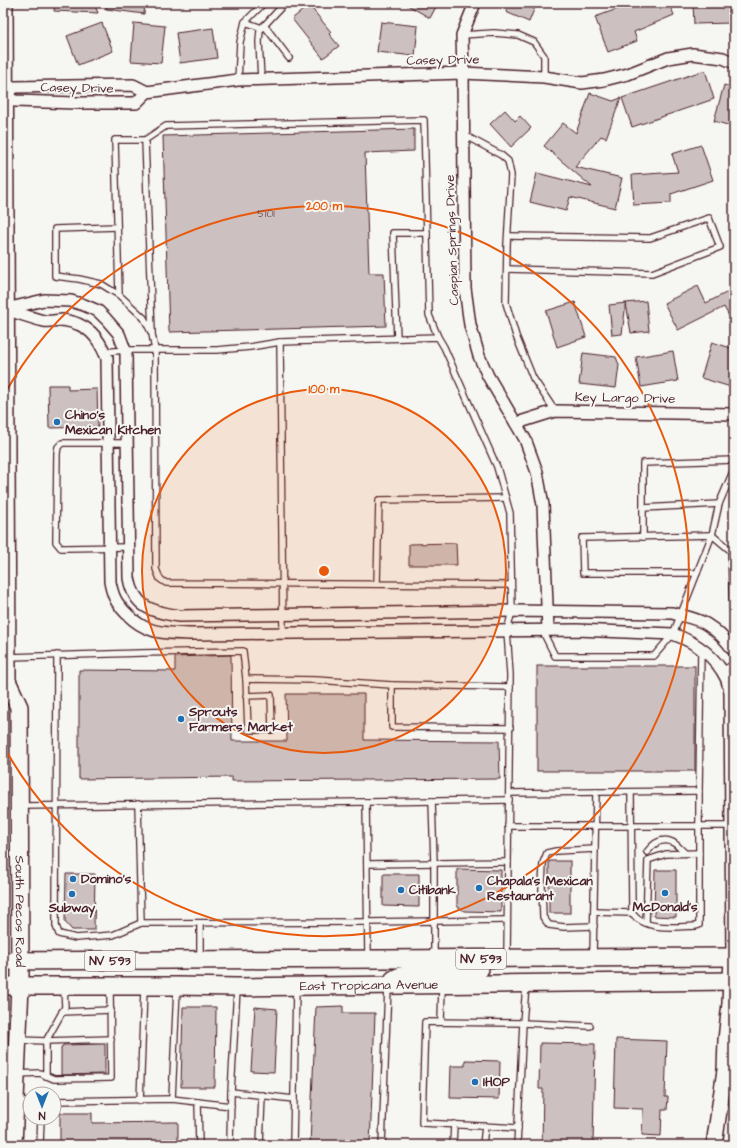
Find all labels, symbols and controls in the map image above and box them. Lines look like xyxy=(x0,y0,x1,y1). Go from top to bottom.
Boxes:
street label: Casey Drive xyxy=(406,50,480,71)
street label: Casey Drive xyxy=(40,78,114,99)
street label: Caspian Springs Drive xyxy=(441,174,464,306)
text: 200 m xyxy=(305,198,343,215)
house number: 5101 xyxy=(257,206,275,221)
text: 100 m xyxy=(309,381,340,398)
street label: Key Largo Drive xyxy=(575,388,675,409)
place label: Chino's Mexican Kitchen xyxy=(65,406,161,439)
marker: Chino's Mexican Kitchen xyxy=(52,417,62,427)
centre of rings xyxy=(317,564,331,578)
place label: Sprouts Farmers Market xyxy=(188,703,293,736)
marker: Sprouts Farmers Market xyxy=(176,714,186,724)
street label: South Pecos Road xyxy=(11,855,29,968)
place label: Domino's xyxy=(81,870,132,888)
place label: Chapala's Mexican Restaurant xyxy=(487,872,593,905)
marker: Domino's xyxy=(68,874,78,884)
place label: Citibank xyxy=(409,881,457,899)
marker: Chapala's Mexican Restaurant xyxy=(474,883,484,893)
marker: Citibank xyxy=(396,885,406,895)
marker: McDonald's xyxy=(660,888,670,898)
marker: Subway xyxy=(67,889,77,899)
place label: McDonald's xyxy=(632,898,698,916)
place label: Subway xyxy=(48,899,96,918)
road number: NV 593 xyxy=(456,949,506,969)
road number: NV 593 xyxy=(85,951,135,971)
street label: East Tropicana Avenue xyxy=(300,976,438,995)
place label: IHOP xyxy=(483,1073,511,1091)
marker: IHOP xyxy=(470,1077,480,1087)
north arrow xyxy=(22,1086,62,1126)
text: N xyxy=(38,1108,45,1123)

